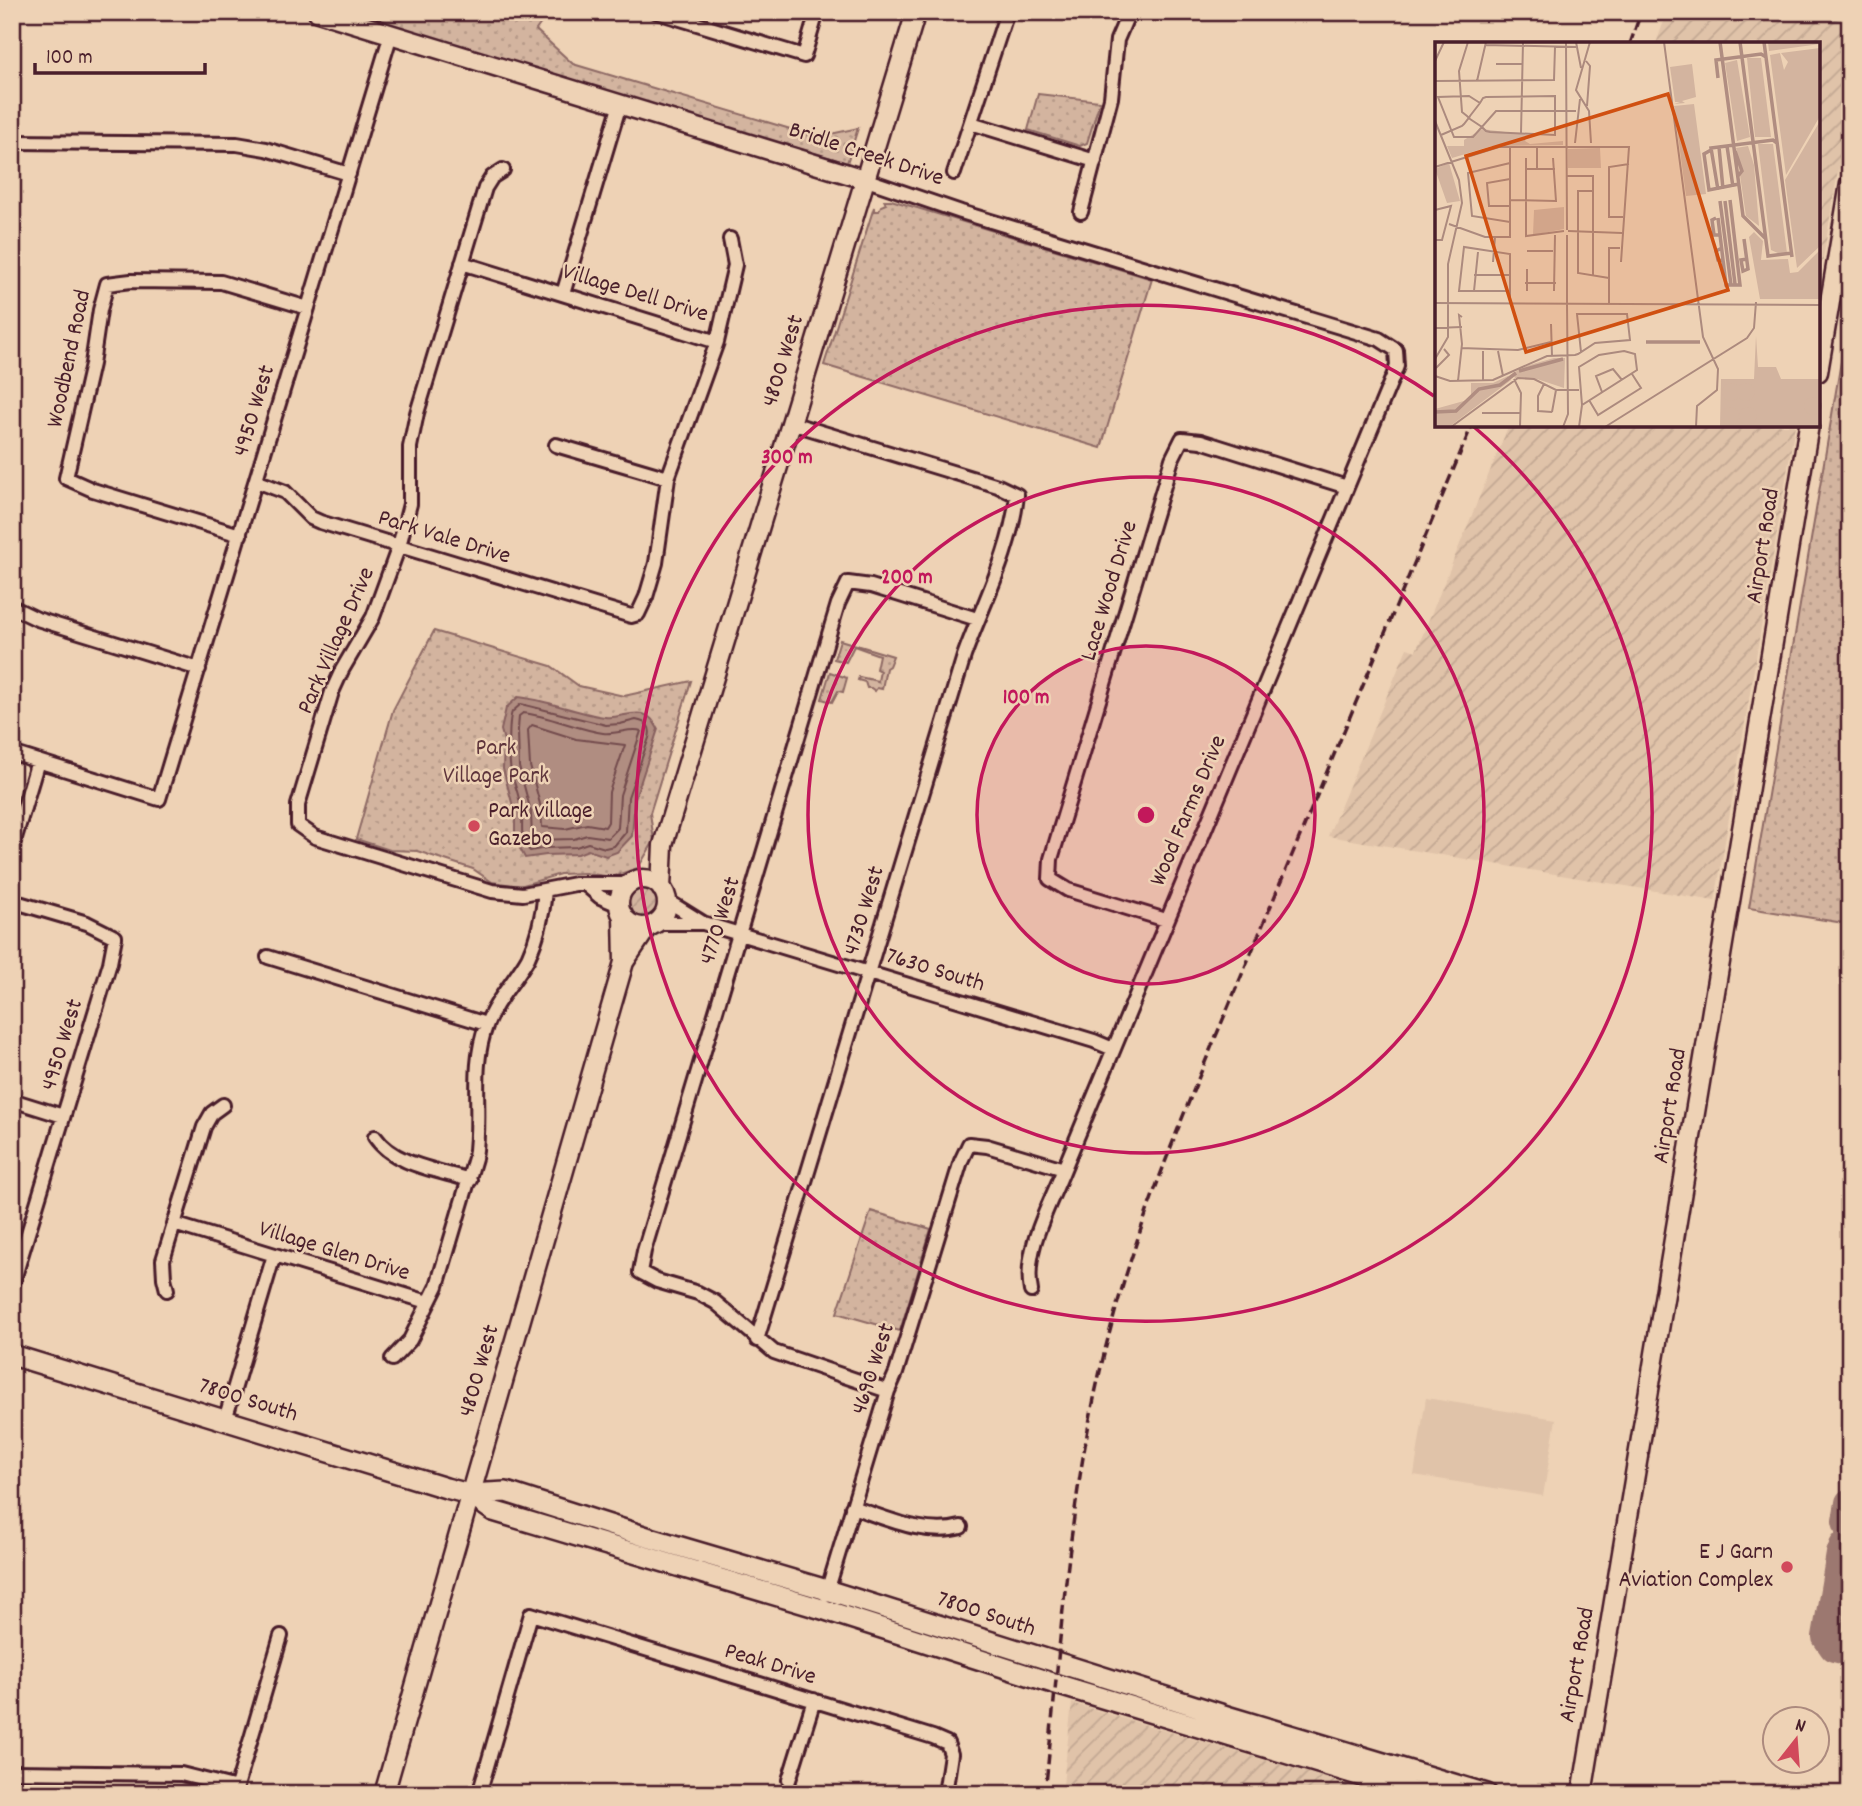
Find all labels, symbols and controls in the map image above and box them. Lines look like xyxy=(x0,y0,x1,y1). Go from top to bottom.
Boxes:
scale bar xyxy=(35,32,205,76)
inset map xyxy=(1435,42,1820,427)
text: 100 m xyxy=(46,44,93,74)
street label: Bridle Creek Drive xyxy=(784,114,948,196)
street label: Village Dell Drive xyxy=(558,256,712,332)
street label: Woodbend Road xyxy=(39,287,101,431)
street label: 4800 West xyxy=(754,311,814,411)
street label: 4950 West xyxy=(225,361,285,461)
text: 300 m xyxy=(761,444,813,474)
street label: Airport Road xyxy=(1738,486,1790,606)
street label: Park Vale Drive xyxy=(373,502,515,574)
street label: Lace Wood Drive xyxy=(1073,517,1147,665)
street label: Park Village Drive xyxy=(289,562,385,720)
text: 200 m xyxy=(881,564,933,594)
text: 100 m xyxy=(1003,684,1049,714)
street label: Wood Farms Drive xyxy=(1142,730,1236,892)
park label: Park Village Park xyxy=(443,732,549,794)
place label: Park village Gazebo xyxy=(488,795,593,857)
centre of rings xyxy=(1134,803,1158,827)
marker: Park village Gazebo xyxy=(466,818,482,834)
street label: 4730 West xyxy=(835,862,895,960)
street label: 4770 West xyxy=(692,873,750,969)
street label: 7630 South xyxy=(881,940,989,1002)
street label: 4950 West xyxy=(33,995,93,1095)
street label: Airport Road xyxy=(1645,1046,1697,1166)
street label: Village Glen Drive xyxy=(254,1213,414,1291)
street label: 4690 West xyxy=(843,1319,905,1419)
street label: 4800 West xyxy=(451,1321,509,1421)
street label: 7800 South xyxy=(194,1370,302,1432)
place label: E J Garn Aviation Complex xyxy=(1618,1536,1773,1598)
marker: E J Garn Aviation Complex xyxy=(1779,1559,1795,1575)
street label: 7800 South xyxy=(932,1583,1040,1647)
street label: Airport Road xyxy=(1551,1605,1605,1725)
street label: Peak Drive xyxy=(720,1635,820,1695)
north arrow xyxy=(1760,1704,1830,1774)
text: N xyxy=(1792,1713,1808,1741)

